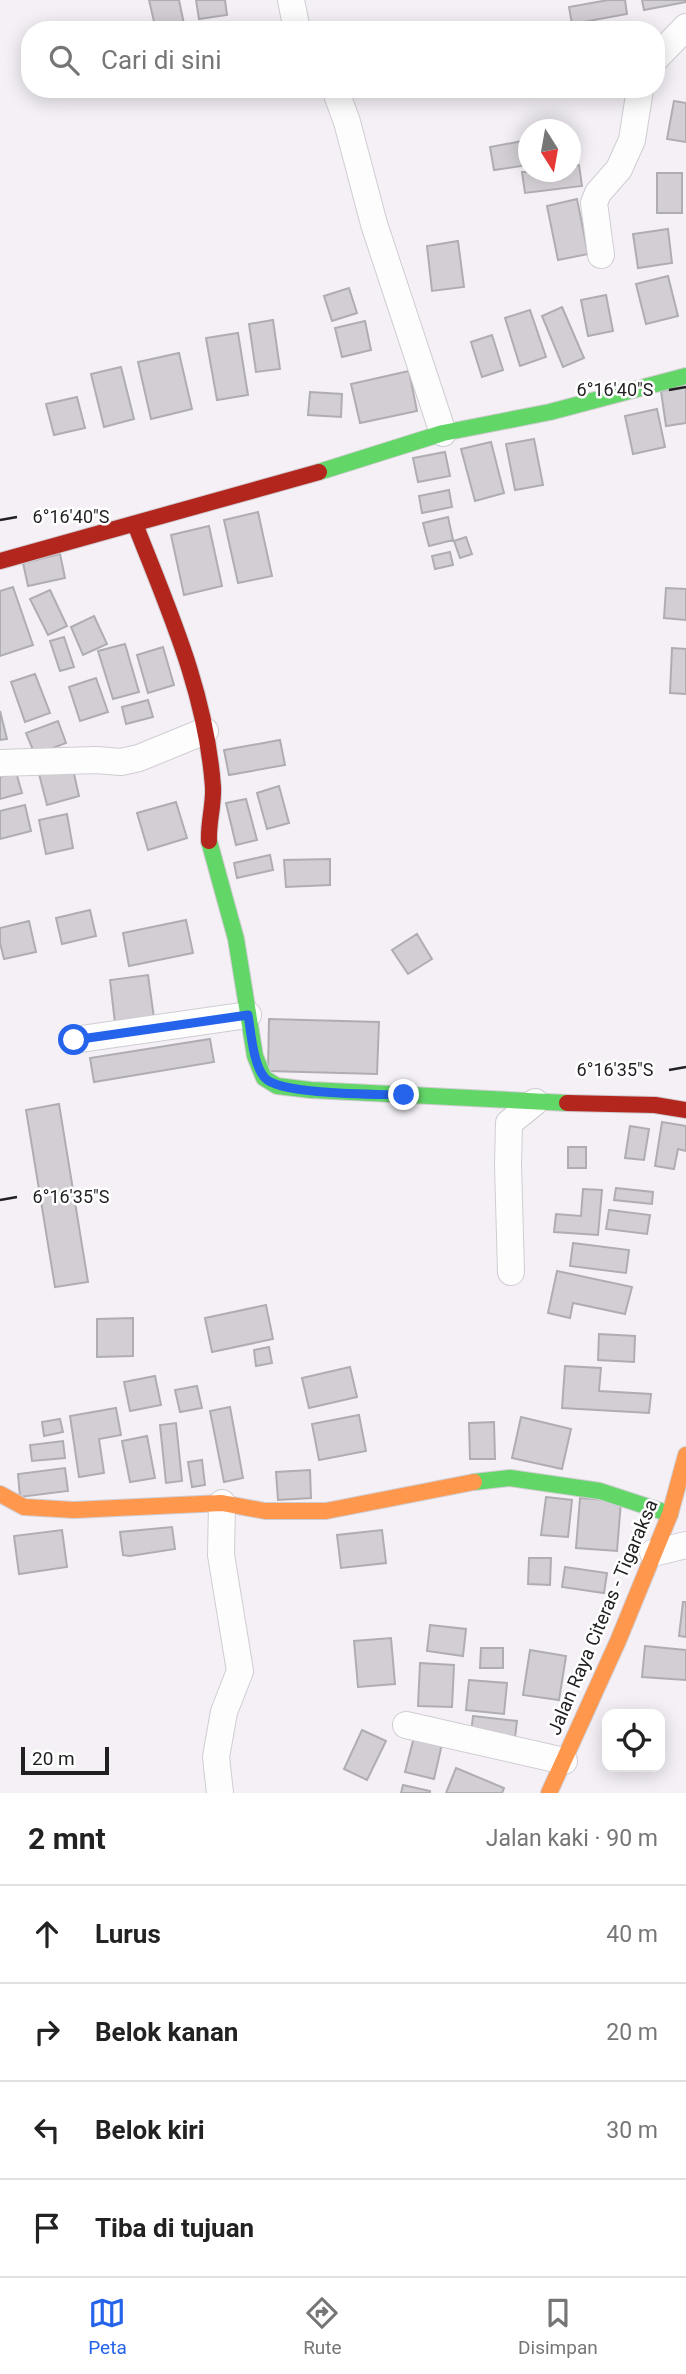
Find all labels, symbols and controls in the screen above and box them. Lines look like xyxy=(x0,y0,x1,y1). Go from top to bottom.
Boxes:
search box xyxy=(21,21,665,98)
icon: search xyxy=(45,41,83,79)
text: Cari di sini xyxy=(101,45,222,75)
north arrow xyxy=(518,119,581,182)
text: 6°16'40"S xyxy=(577,379,654,400)
text: 6°16'40"S xyxy=(33,506,110,527)
route start xyxy=(58,1024,89,1055)
text: 6°16'35"S xyxy=(577,1059,654,1080)
route end xyxy=(388,1079,419,1110)
text: 6°16'35"S xyxy=(33,1186,110,1207)
street label: Jalan Raya Citeras - Tigaraksa xyxy=(542,1496,663,1738)
map controls xyxy=(602,1709,665,1772)
button: locate xyxy=(602,1709,665,1772)
scale bar xyxy=(21,1744,108,1776)
text: 20 m xyxy=(32,1747,75,1770)
text: 2 mnt xyxy=(28,1821,106,1856)
text: Jalan kaki · 90 m xyxy=(486,1825,658,1852)
icon: ahead xyxy=(28,1915,66,1953)
text: Lurus xyxy=(95,1919,161,1949)
text: 40 m xyxy=(606,1921,658,1948)
icon: right xyxy=(28,2013,66,2051)
text: Belok kanan xyxy=(95,2017,238,2047)
text: 20 m xyxy=(606,2019,658,2046)
icon: left xyxy=(28,2111,66,2149)
text: Belok kiri xyxy=(95,2115,205,2145)
text: 30 m xyxy=(606,2117,658,2144)
icon: arrive xyxy=(28,2209,66,2247)
text: Tiba di tujuan xyxy=(95,2213,254,2243)
tab: Peta xyxy=(88,2294,127,2359)
tab: Rute xyxy=(303,2294,342,2359)
tab: Disimpan xyxy=(518,2294,598,2359)

